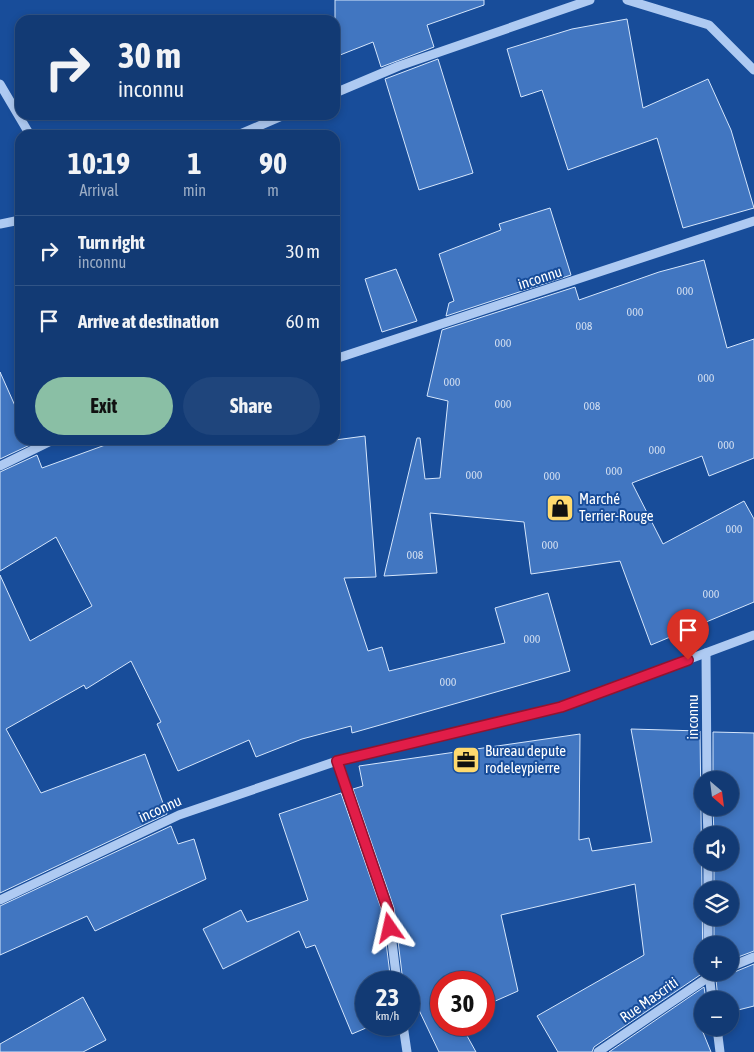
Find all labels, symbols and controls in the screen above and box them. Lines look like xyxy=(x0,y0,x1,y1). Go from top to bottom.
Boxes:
icon: right xyxy=(35,35,100,100)
text: 30 m xyxy=(118,35,181,75)
text: inconnu xyxy=(118,76,184,102)
text: 10:19 xyxy=(68,146,130,180)
text: 1 xyxy=(187,146,202,180)
text: 90 xyxy=(259,146,287,180)
text: Arrival xyxy=(79,181,119,199)
text: min xyxy=(183,181,206,199)
text: m xyxy=(267,181,279,199)
text: Turn right xyxy=(78,231,145,253)
icon: right xyxy=(35,237,63,265)
text: 30 m xyxy=(286,240,320,262)
text: inconnu xyxy=(78,253,126,271)
street label: inconnu xyxy=(516,262,564,293)
house number: 000 xyxy=(677,284,694,298)
house number: 000 xyxy=(627,305,644,319)
icon: arrive xyxy=(35,307,63,335)
text: Arrive at destination xyxy=(78,310,219,332)
text: 60 m xyxy=(286,310,320,332)
house number: 008 xyxy=(576,319,593,333)
house number: 000 xyxy=(495,336,512,350)
house number: 000 xyxy=(698,371,715,385)
house number: 000 xyxy=(444,375,461,389)
button: Exit xyxy=(35,377,173,435)
button: Share xyxy=(183,377,320,435)
house number: 000 xyxy=(495,397,512,411)
house number: 008 xyxy=(584,399,601,413)
house number: 000 xyxy=(718,438,735,452)
house number: 000 xyxy=(649,443,666,457)
house number: 000 xyxy=(606,464,623,478)
house number: 000 xyxy=(466,468,483,482)
house number: 000 xyxy=(544,469,561,483)
place label: Marché Terrier-Rouge xyxy=(579,490,654,524)
shop icon: Marché Terrier-Rouge xyxy=(545,493,575,523)
house number: 000 xyxy=(726,522,743,536)
house number: 000 xyxy=(542,538,559,552)
house number: 008 xyxy=(407,548,424,562)
house number: 000 xyxy=(703,587,720,601)
pin xyxy=(667,609,709,660)
icon: arrive xyxy=(674,616,702,644)
house number: 000 xyxy=(524,632,541,646)
house number: 000 xyxy=(440,675,457,689)
street label: inconnu xyxy=(684,694,701,740)
place label: Bureau depute rodeleypierre xyxy=(485,742,566,776)
office icon: Bureau depute rodeleypierre xyxy=(451,745,481,775)
north arrow xyxy=(694,771,739,816)
map controls xyxy=(694,771,739,1036)
street label: inconnu xyxy=(136,792,184,825)
button: sound xyxy=(694,826,739,871)
button: layers xyxy=(694,881,739,926)
position arrow xyxy=(363,901,415,953)
button: + xyxy=(694,936,739,981)
speed limit sign: 30 xyxy=(430,971,495,1036)
street label: Rue Mascriti xyxy=(616,973,681,1026)
text: 23 xyxy=(376,983,399,1011)
button: − xyxy=(694,991,739,1036)
text: km/h xyxy=(376,1009,399,1023)

